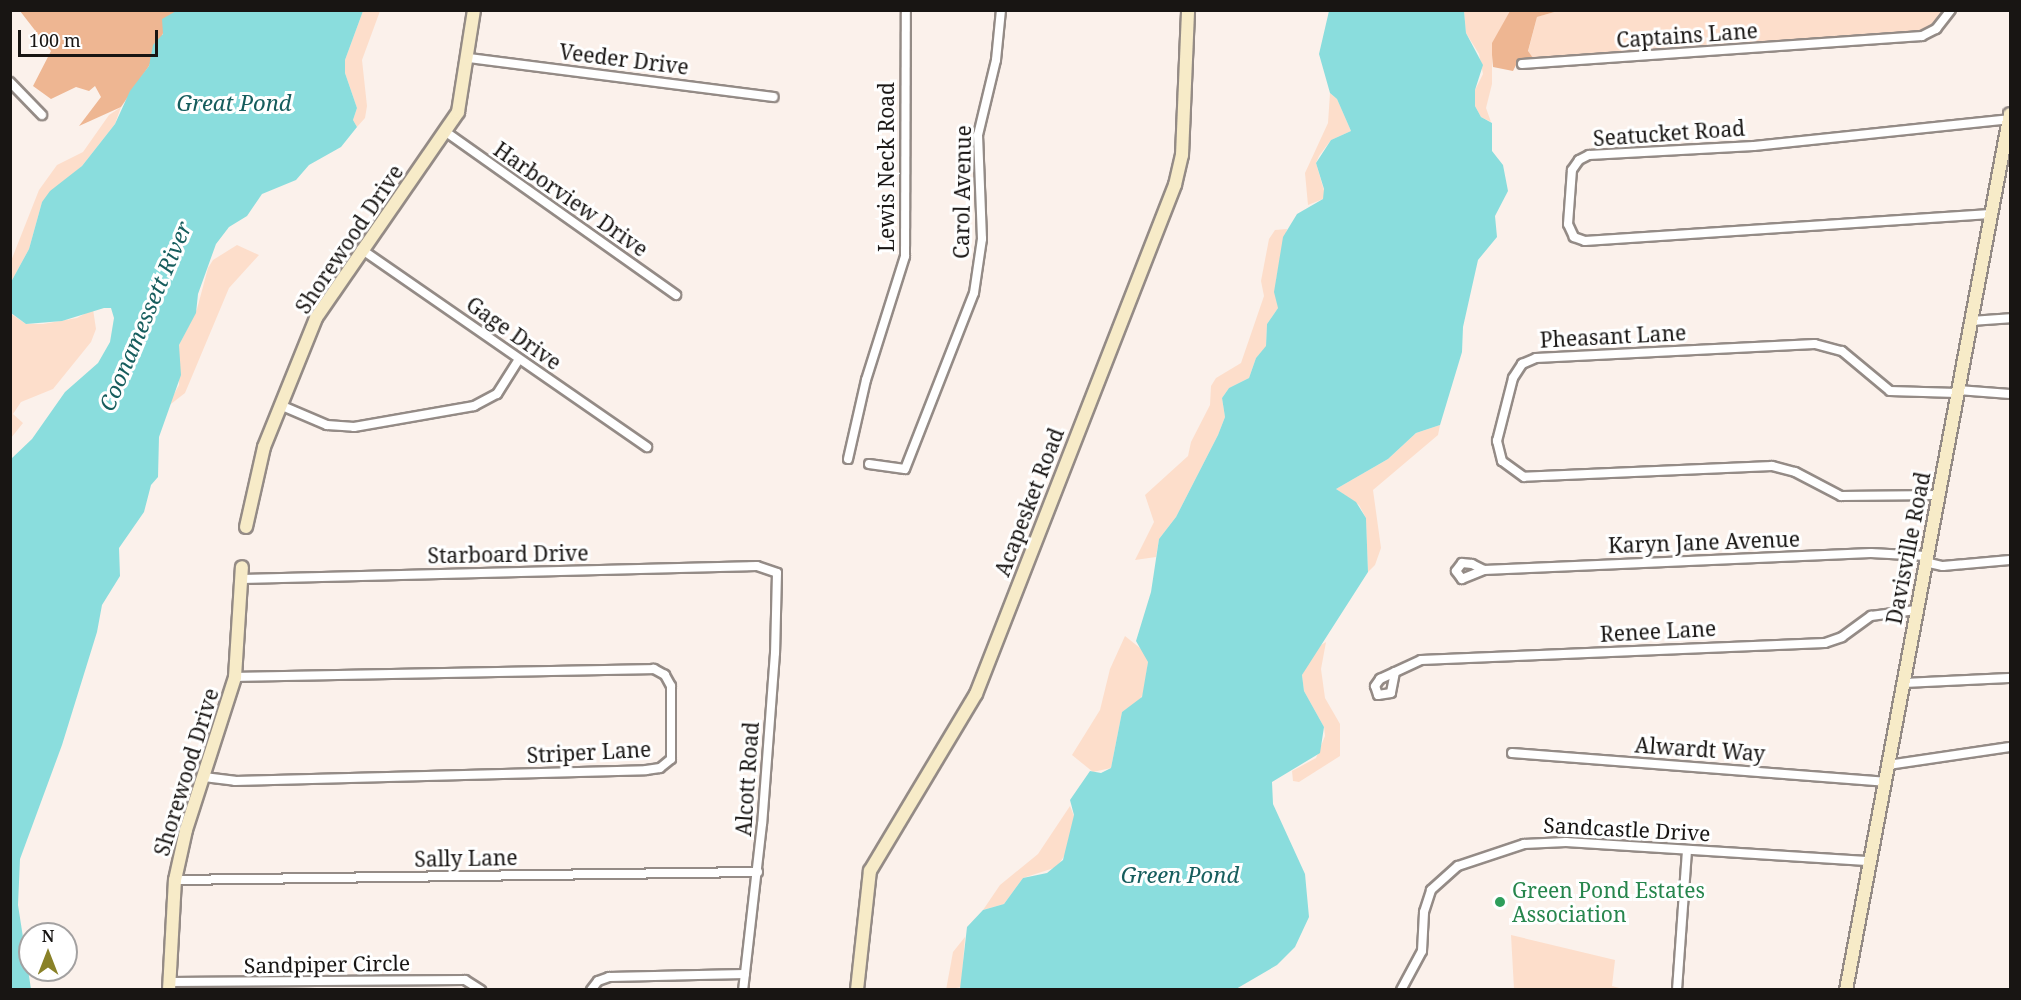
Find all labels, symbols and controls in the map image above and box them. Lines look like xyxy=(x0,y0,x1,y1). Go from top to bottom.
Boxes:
street label: Captains Lane xyxy=(1615,17,1759,53)
scale bar xyxy=(21,18,160,56)
text: 100 m xyxy=(29,28,81,52)
street label: Veeder Drive xyxy=(558,39,690,79)
street label: Lewis Neck Road xyxy=(873,82,899,252)
water label: Great Pond xyxy=(176,90,292,116)
street label: Seatucket Road xyxy=(1592,115,1746,151)
street label: Carol Avenue xyxy=(948,125,976,259)
street label: Harborview Drive xyxy=(489,136,653,262)
street label: Shorewood Drive xyxy=(290,160,408,318)
water label: Coonamessett River xyxy=(93,217,197,415)
street label: Gage Drive xyxy=(462,291,566,375)
street label: Pheasant Lane xyxy=(1539,320,1687,352)
street label: Acapesket Road xyxy=(989,424,1069,580)
street label: Davisville Road xyxy=(1881,470,1935,626)
street label: Karyn Jane Avenue xyxy=(1608,526,1800,558)
street label: Starboard Drive xyxy=(427,540,589,568)
street label: Renee Lane xyxy=(1599,615,1717,647)
street label: Shorewood Drive xyxy=(149,685,223,859)
street label: Alcott Road xyxy=(730,721,764,837)
street label: Alwardt Way xyxy=(1634,732,1766,766)
street label: Striper Lane xyxy=(526,736,652,768)
street label: Sandcastle Drive xyxy=(1543,812,1711,846)
street label: Sally Lane xyxy=(414,845,518,871)
water label: Green Pond xyxy=(1121,862,1239,888)
place label: Green Pond Estates Association xyxy=(1512,877,1705,927)
marker: Green Pond Estates Association xyxy=(1493,895,1507,909)
north arrow xyxy=(18,922,78,982)
text: N xyxy=(42,925,54,947)
street label: Sandpiper Circle xyxy=(244,950,410,978)

